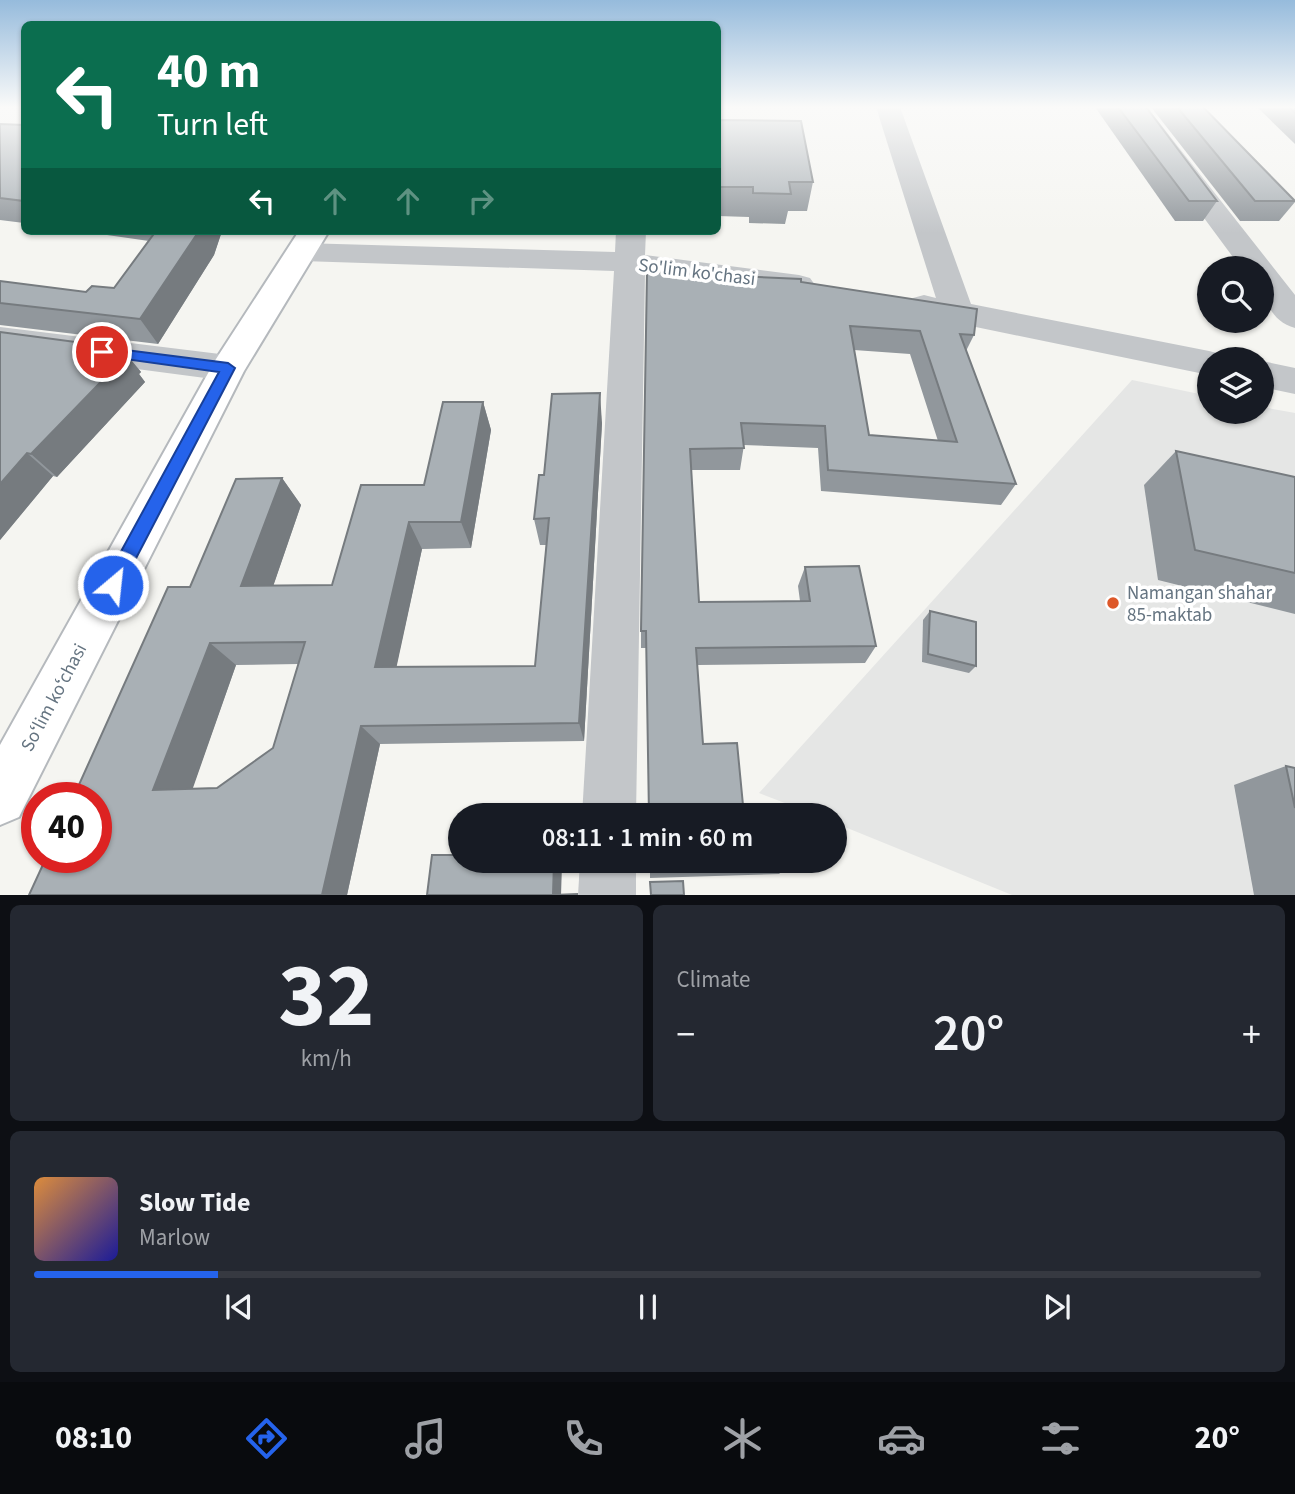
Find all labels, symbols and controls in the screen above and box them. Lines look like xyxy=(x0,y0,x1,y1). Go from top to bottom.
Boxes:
text: 40 m xyxy=(157,37,261,107)
icon: left xyxy=(42,49,133,140)
text: Turn left xyxy=(157,102,268,148)
icon: left xyxy=(243,182,281,220)
icon: ahead xyxy=(316,182,354,220)
icon: ahead xyxy=(389,182,427,220)
icon: right xyxy=(462,182,500,220)
street label: So'lim ko'chasi xyxy=(637,252,757,293)
map controls xyxy=(1197,256,1274,424)
button: search xyxy=(1197,256,1274,333)
pin xyxy=(72,322,132,382)
icon: arrive xyxy=(83,333,121,371)
button: layers xyxy=(1197,347,1274,424)
position arrow xyxy=(76,548,150,622)
place label: Namangan shahar 85-maktab xyxy=(1127,580,1272,629)
marker: Namangan shahar 85-maktab xyxy=(1105,595,1121,611)
street label: Soʻlim koʻchasi xyxy=(15,639,94,756)
speed limit sign: 40 xyxy=(21,782,112,873)
text: 08:11 · 1 min · 60 m xyxy=(542,819,753,856)
text: 32 xyxy=(278,932,374,1061)
text: Climate xyxy=(677,963,750,996)
text: 20° xyxy=(933,997,1004,1071)
text: − xyxy=(677,1008,695,1062)
text: + xyxy=(1242,1008,1261,1062)
text: km/h xyxy=(301,1042,352,1075)
text: Slow Tide xyxy=(139,1184,250,1221)
text: Marlow xyxy=(139,1221,210,1254)
icon: previous xyxy=(220,1288,258,1326)
icon: pause xyxy=(629,1288,667,1326)
icon: next xyxy=(1038,1288,1076,1326)
icon: directions xyxy=(242,1414,291,1463)
icon: music xyxy=(401,1414,450,1463)
icon: phone xyxy=(559,1414,608,1463)
icon: climate xyxy=(718,1414,767,1463)
icon: car xyxy=(877,1414,926,1463)
icon: filters xyxy=(1036,1414,1085,1463)
text: 08:10 xyxy=(55,1415,132,1461)
text: 20° xyxy=(1195,1415,1240,1461)

